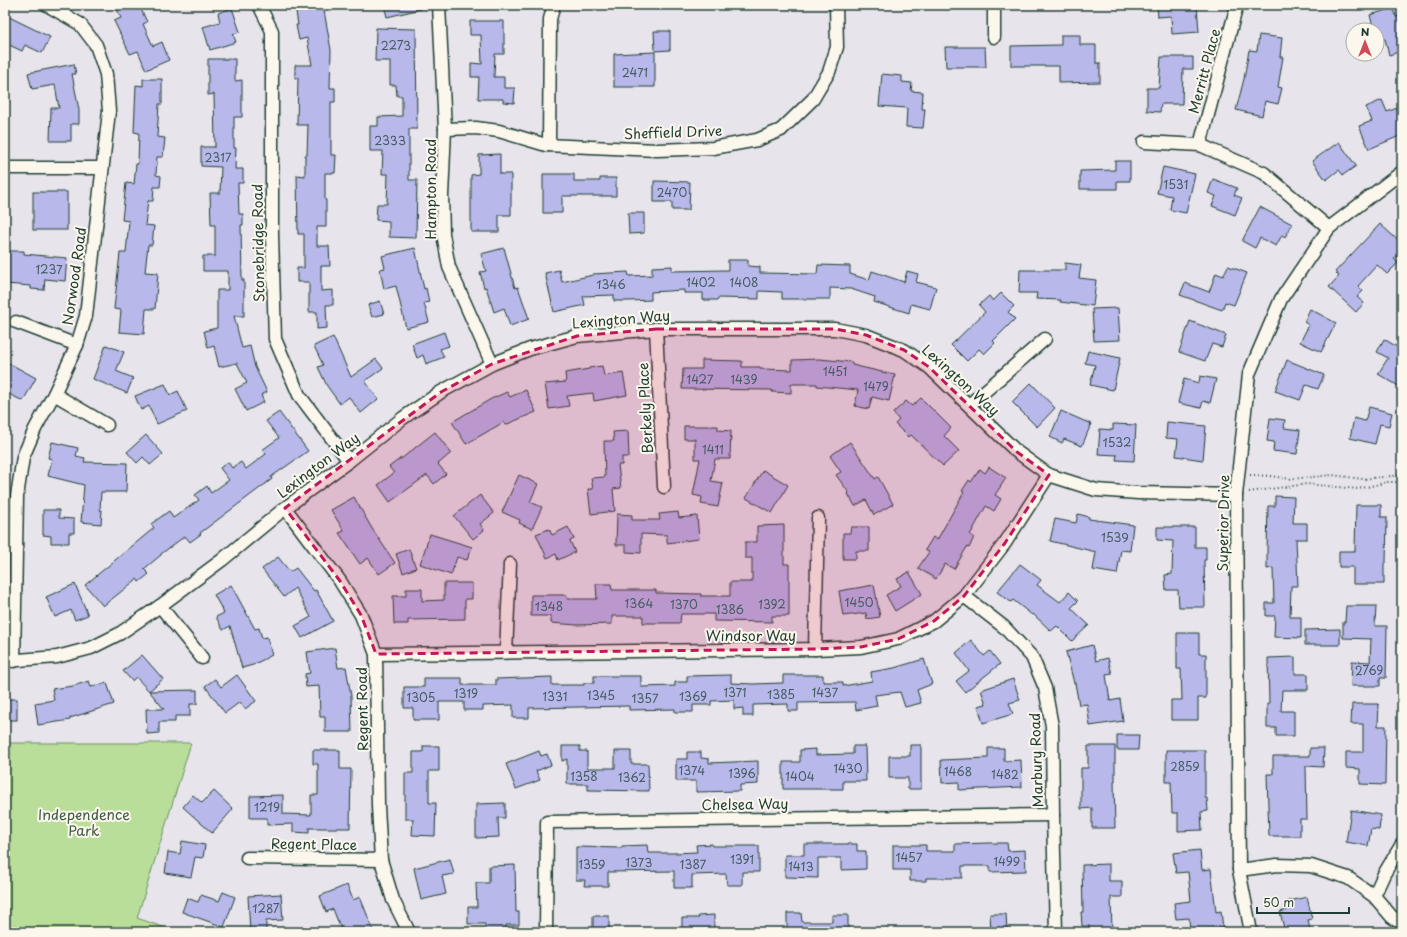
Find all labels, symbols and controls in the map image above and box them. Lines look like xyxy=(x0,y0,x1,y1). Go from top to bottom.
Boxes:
north arrow xyxy=(1345,22,1385,62)
text: N xyxy=(1361,23,1370,40)
street label: Merritt Place xyxy=(1183,26,1225,116)
house number: 2273 xyxy=(381,36,411,54)
house number: 2471 xyxy=(622,63,648,81)
street label: Sheffield Drive xyxy=(623,120,723,144)
house number: 2333 xyxy=(374,131,406,149)
street label: Hampton Road xyxy=(420,139,441,239)
house number: 2317 xyxy=(204,148,232,166)
house number: 1531 xyxy=(1164,175,1188,193)
house number: 2470 xyxy=(657,183,687,201)
street label: Stonebridge Road xyxy=(246,184,270,302)
street label: Norwood Road xyxy=(57,226,91,326)
house number: 1237 xyxy=(35,260,63,278)
house number: 1402 xyxy=(686,273,716,291)
house number: 1408 xyxy=(730,273,758,291)
house number: 1346 xyxy=(596,275,626,293)
street label: Lexington Way xyxy=(571,304,671,334)
street label: Lexington Way xyxy=(917,339,1005,421)
street label: Berkely Place xyxy=(632,362,658,454)
house number: 1451 xyxy=(823,362,847,380)
house number: 1427 xyxy=(686,370,714,388)
house number: 1439 xyxy=(731,370,757,388)
house number: 1479 xyxy=(863,377,889,395)
street label: Lexington Way xyxy=(272,427,364,503)
house number: 1532 xyxy=(1103,433,1131,451)
house number: 1411 xyxy=(702,440,724,458)
street label: Superior Drive xyxy=(1212,474,1234,572)
house number: 1539 xyxy=(1101,528,1129,546)
house number: 1450 xyxy=(845,593,874,611)
house number: 1364 xyxy=(625,594,654,612)
house number: 1370 xyxy=(670,595,698,613)
house number: 1392 xyxy=(758,595,786,613)
house number: 1348 xyxy=(535,597,563,615)
house number: 1386 xyxy=(716,600,744,618)
street label: Windsor Way xyxy=(706,625,796,646)
house number: 2769 xyxy=(1355,661,1383,679)
street label: Regent Road xyxy=(351,667,373,751)
house number: 1371 xyxy=(723,683,747,701)
house number: 1437 xyxy=(812,683,839,701)
house number: 1319 xyxy=(454,684,478,702)
house number: 1385 xyxy=(767,685,795,703)
house number: 1345 xyxy=(587,686,615,704)
house number: 1331 xyxy=(543,687,567,705)
house number: 1369 xyxy=(679,687,707,705)
house number: 1305 xyxy=(407,688,435,706)
house number: 1357 xyxy=(632,689,659,707)
street label: Marbury Road xyxy=(1024,712,1048,808)
house number: 2859 xyxy=(1170,757,1200,775)
house number: 1430 xyxy=(834,759,863,777)
house number: 1374 xyxy=(679,761,705,779)
house number: 1468 xyxy=(944,762,972,780)
house number: 1396 xyxy=(728,764,756,782)
house number: 1482 xyxy=(991,765,1019,783)
house number: 1358 xyxy=(570,767,598,785)
house number: 1404 xyxy=(785,767,815,785)
house number: 1362 xyxy=(618,768,646,786)
street label: Chelsea Way xyxy=(701,793,789,815)
house number: 1219 xyxy=(254,798,280,816)
park label: Independence Park xyxy=(38,804,130,841)
street label: Regent Place xyxy=(271,833,358,855)
house number: 1457 xyxy=(896,848,923,866)
house number: 1391 xyxy=(730,850,754,868)
house number: 1499 xyxy=(994,852,1020,870)
house number: 1373 xyxy=(626,853,652,871)
house number: 1359 xyxy=(578,855,606,873)
house number: 1387 xyxy=(680,855,706,873)
house number: 1413 xyxy=(788,857,814,875)
scale bar xyxy=(1257,889,1349,915)
text: 50 m xyxy=(1263,893,1294,911)
house number: 1287 xyxy=(252,899,280,917)

